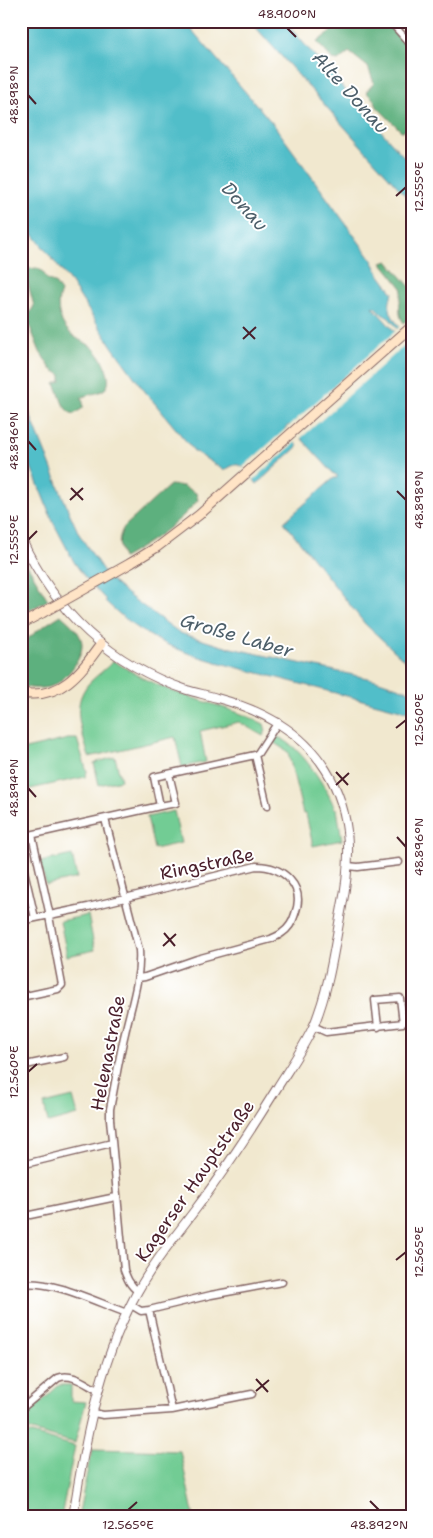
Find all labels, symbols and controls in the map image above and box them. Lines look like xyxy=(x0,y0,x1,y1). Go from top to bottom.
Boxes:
text: 48.900°N xyxy=(258,6,316,22)
water label: Alte Donau xyxy=(307,46,394,139)
text: 48.898°N xyxy=(6,66,22,124)
text: 12.555°E xyxy=(411,162,427,212)
water label: Donau xyxy=(216,176,273,236)
text: 48.896°N xyxy=(6,412,22,470)
text: 48.898°N xyxy=(411,471,427,529)
text: 12.555°E xyxy=(6,515,22,565)
water label: Große Laber xyxy=(177,607,297,664)
text: 12.560°E xyxy=(411,694,427,746)
text: 48.894°N xyxy=(6,759,22,817)
text: 48.896°N xyxy=(411,818,427,876)
street label: Ringstraße xyxy=(158,842,256,886)
street label: Helenastraße xyxy=(85,993,131,1113)
text: 12.560°E xyxy=(6,1046,22,1098)
street label: Kagerser Hauptstraße xyxy=(130,1095,260,1267)
text: 12.565°E xyxy=(411,1226,427,1278)
text: 12.565°E xyxy=(102,1517,154,1533)
text: 48.892°N xyxy=(350,1517,408,1533)

